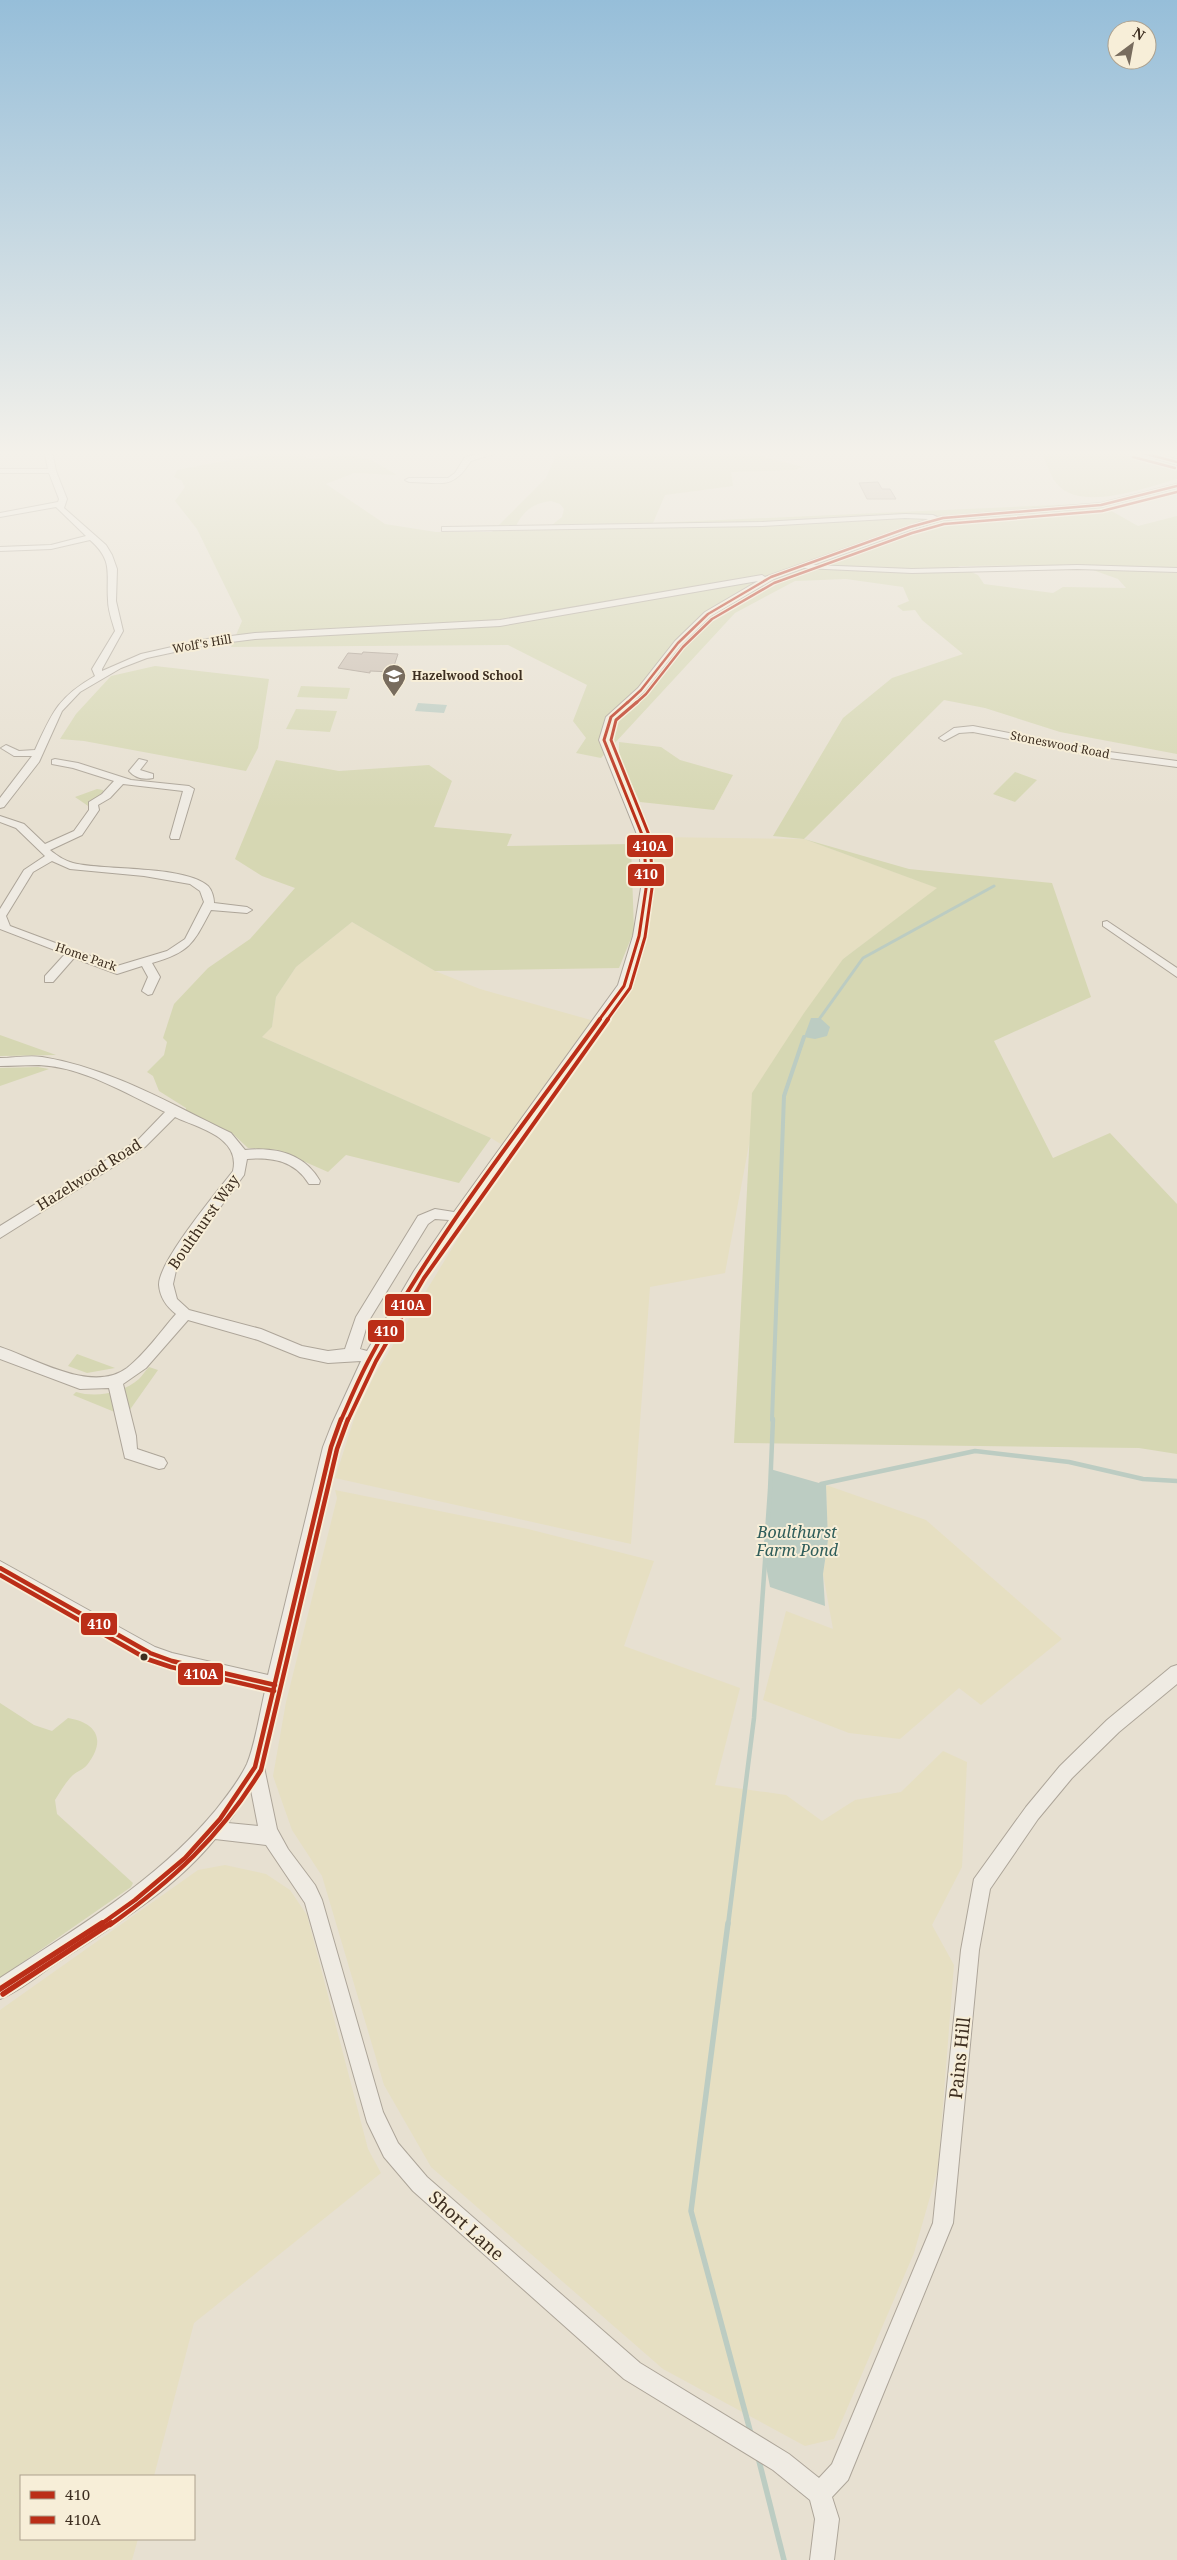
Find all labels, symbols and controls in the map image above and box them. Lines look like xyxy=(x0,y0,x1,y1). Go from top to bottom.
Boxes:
north arrow xyxy=(1107,20,1157,70)
text: N xyxy=(1129,23,1149,45)
street label: Wolf's Hill xyxy=(171,630,233,657)
school or university icon: Hazelwood School xyxy=(381,663,407,697)
place label: Hazelwood School xyxy=(412,667,523,684)
street label: Stoneswood Road xyxy=(1009,727,1112,763)
line badge: 410A xyxy=(626,834,674,858)
text: 410A xyxy=(633,836,668,855)
line badge: 410 xyxy=(627,863,665,887)
text: 410 xyxy=(634,864,658,883)
street label: Home Park xyxy=(53,938,120,975)
street label: Hazelwood Road xyxy=(32,1134,145,1214)
street label: Boulthurst Way xyxy=(163,1170,244,1273)
line badge: 410A xyxy=(384,1293,432,1317)
text: 410A xyxy=(391,1295,426,1314)
line badge: 410 xyxy=(367,1319,405,1343)
text: 410 xyxy=(374,1321,398,1340)
water label: Boulthurst Farm Pond xyxy=(755,1521,839,1561)
line badge: 410 xyxy=(80,1612,118,1636)
text: 410 xyxy=(87,1614,111,1633)
unlabelled marker xyxy=(139,1652,149,1662)
line badge: 410A xyxy=(177,1662,224,1686)
text: 410A xyxy=(184,1664,219,1683)
street label: Pains Hill xyxy=(943,2015,975,2100)
street label: Short Lane xyxy=(424,2185,510,2266)
legend xyxy=(20,2475,195,2540)
text: 410 xyxy=(65,2484,90,2504)
text: 410A xyxy=(65,2509,101,2529)

